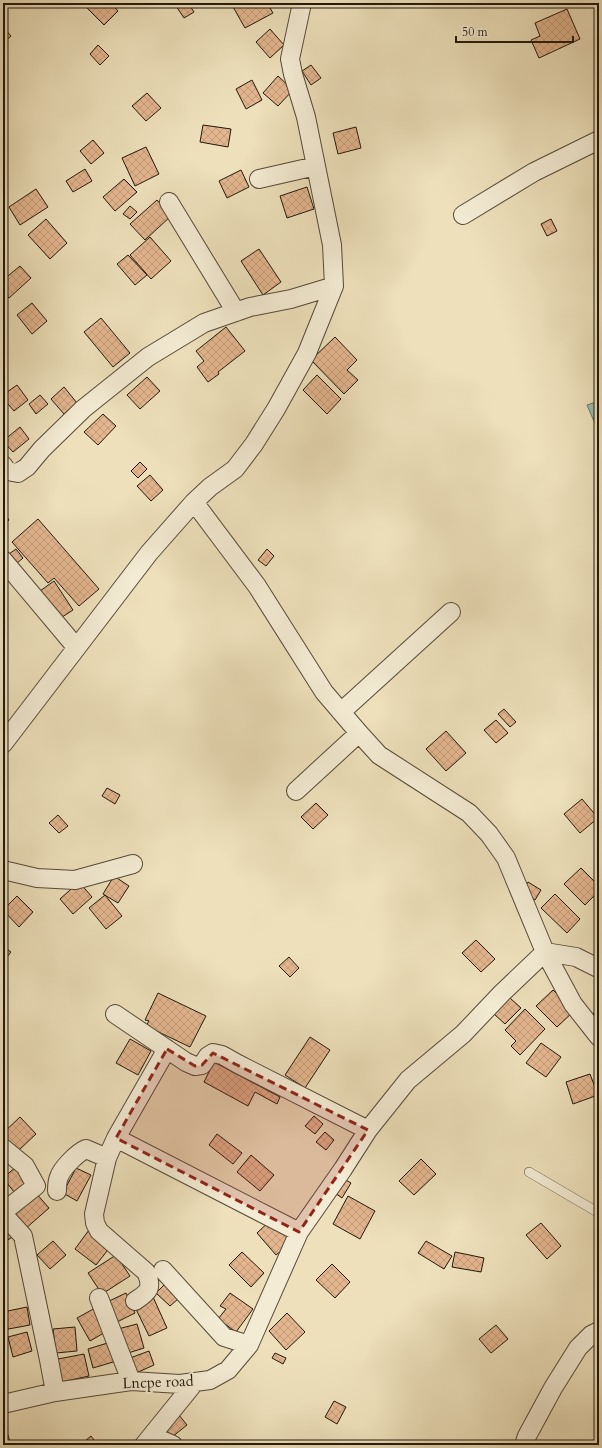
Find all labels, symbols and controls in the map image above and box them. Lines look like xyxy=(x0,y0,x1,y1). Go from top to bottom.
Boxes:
scale bar xyxy=(456,18,573,44)
text: 50 m xyxy=(462,24,489,40)
street label: Lncpe road xyxy=(122,1371,194,1393)

